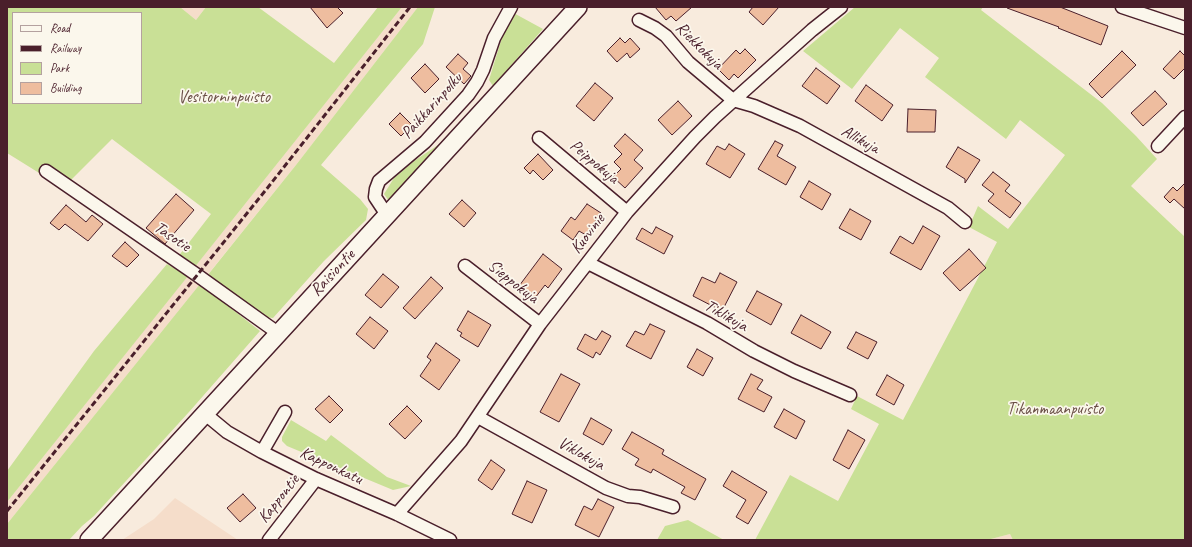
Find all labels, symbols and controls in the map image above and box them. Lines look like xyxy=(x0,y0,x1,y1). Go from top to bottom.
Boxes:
legend xyxy=(12,12,142,104)
street label: Riekkokuja xyxy=(671,18,727,74)
text: Road xyxy=(50,20,70,36)
text: Railway xyxy=(50,40,81,56)
text: Park xyxy=(50,60,69,76)
street label: Paikkarinpolku xyxy=(397,69,467,143)
text: Building xyxy=(50,80,82,96)
park label: Vesitorninpuisto xyxy=(178,88,270,108)
street label: Allikuja xyxy=(837,121,883,159)
street label: Peippokuja xyxy=(565,136,623,188)
street label: Kuovinie xyxy=(566,210,610,258)
street label: Tasotie xyxy=(150,217,194,257)
street label: Raisiontie xyxy=(306,245,360,301)
street label: Sieppokuja xyxy=(483,256,543,308)
street label: Tiklikuja xyxy=(701,296,751,336)
park label: Tikanmaanpuisto xyxy=(1007,400,1103,420)
street label: Viklokuja xyxy=(554,433,608,475)
street label: Kapponkatu xyxy=(296,443,366,489)
street label: Kappontie xyxy=(254,471,304,527)

